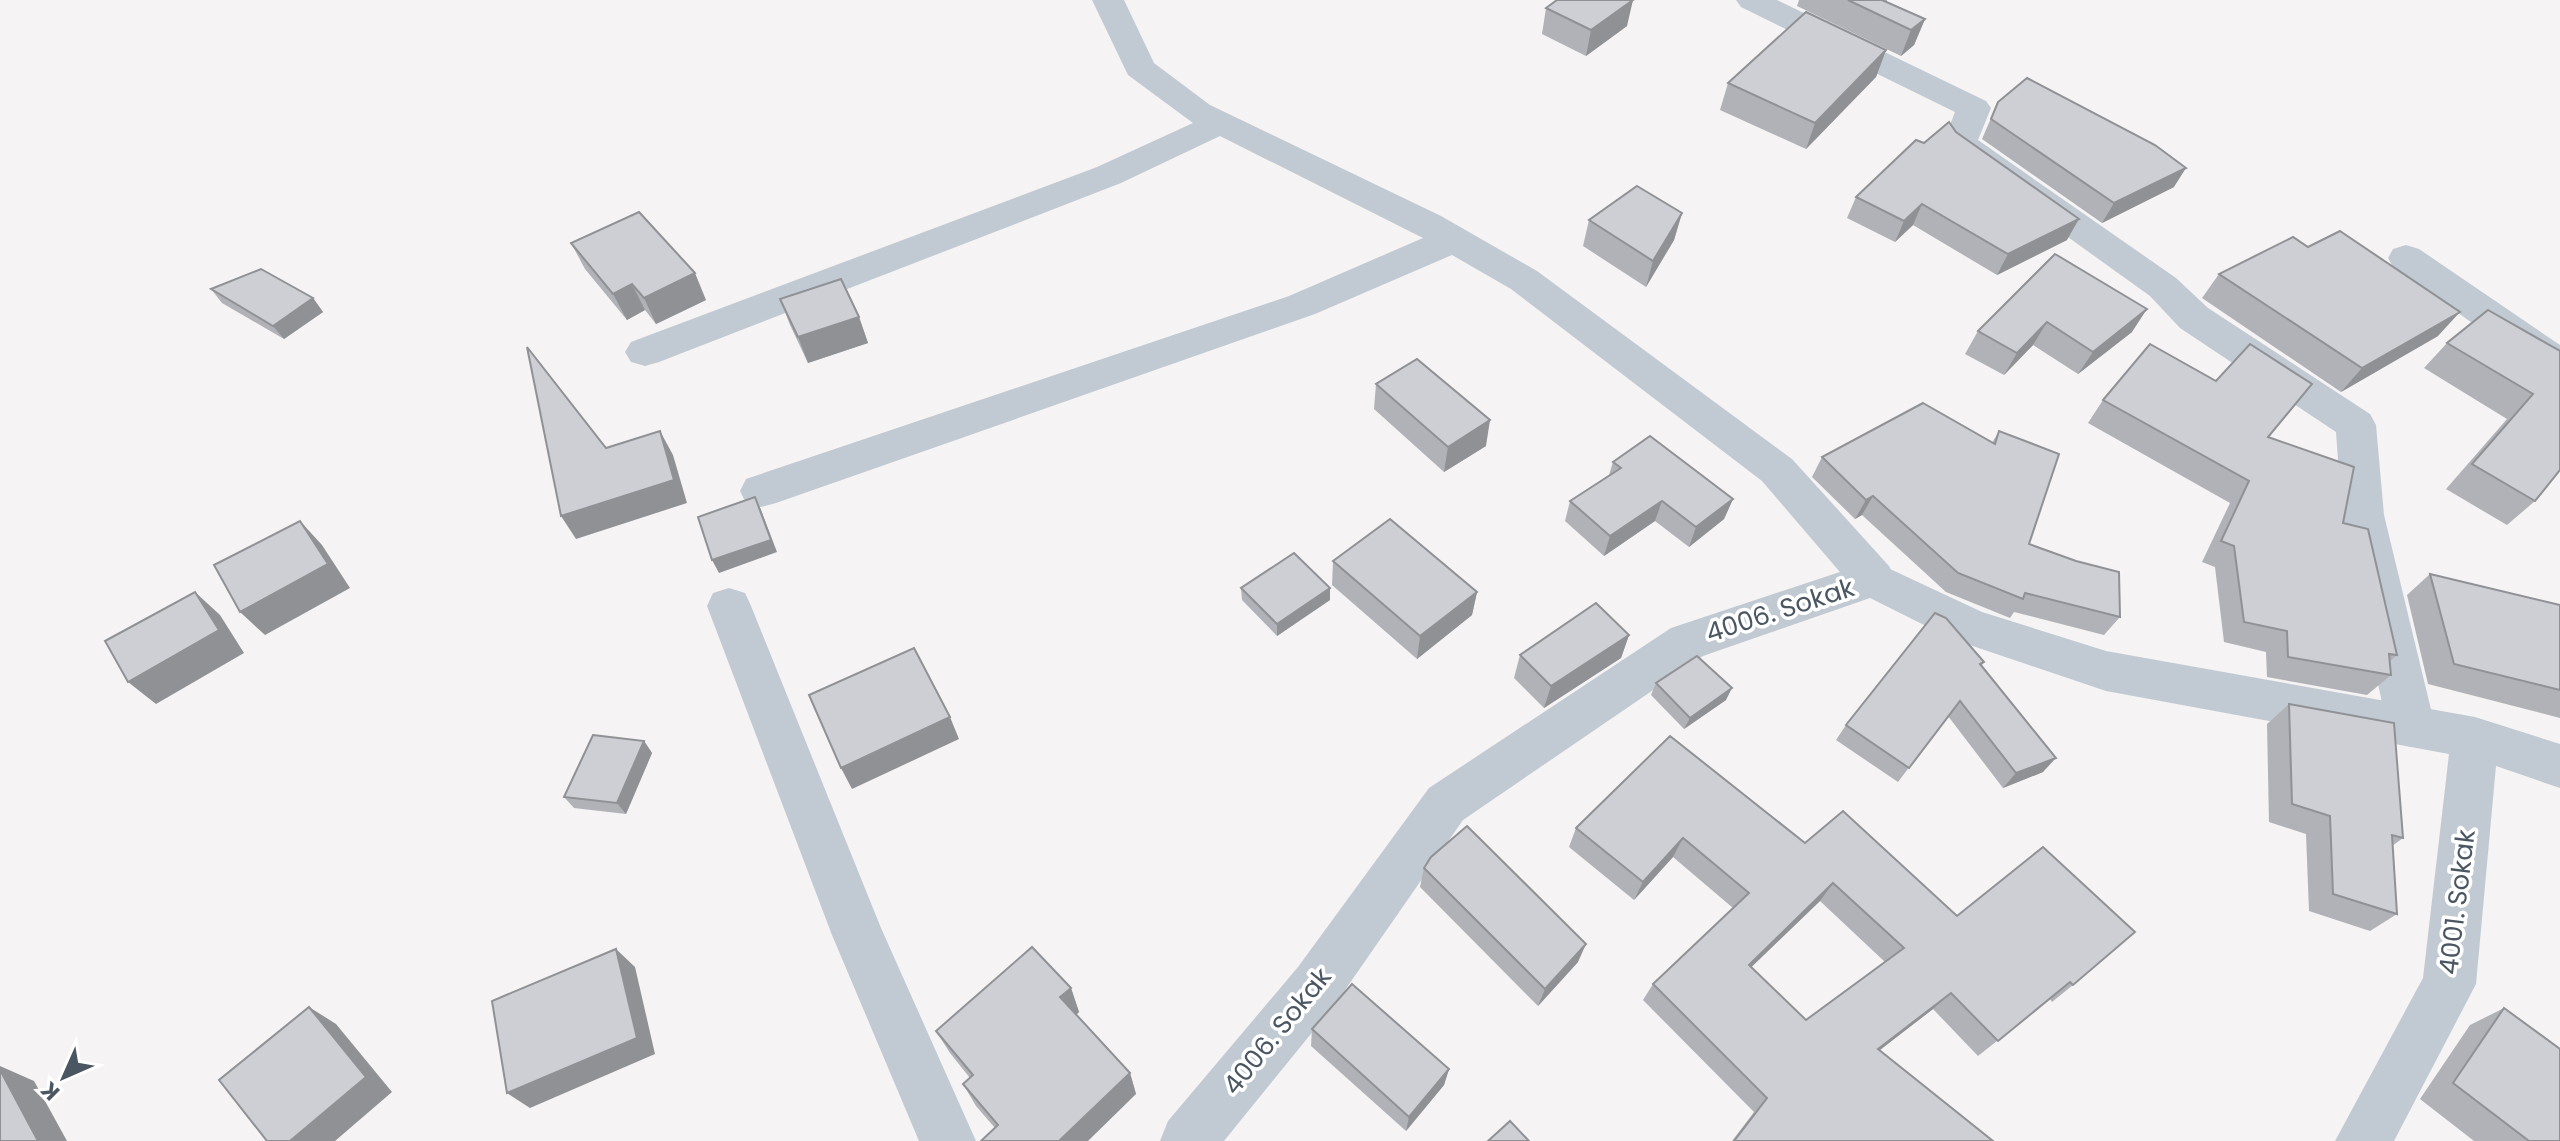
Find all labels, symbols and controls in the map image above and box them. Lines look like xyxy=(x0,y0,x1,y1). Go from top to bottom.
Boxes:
street label: 4006. Sokak xyxy=(1701,569,1859,651)
street label: 4001. Sokak xyxy=(2430,827,2484,977)
street label: 4006. Sokak xyxy=(1214,959,1340,1102)
north arrow xyxy=(24,1037,104,1117)
text: K xyxy=(34,1074,67,1107)

